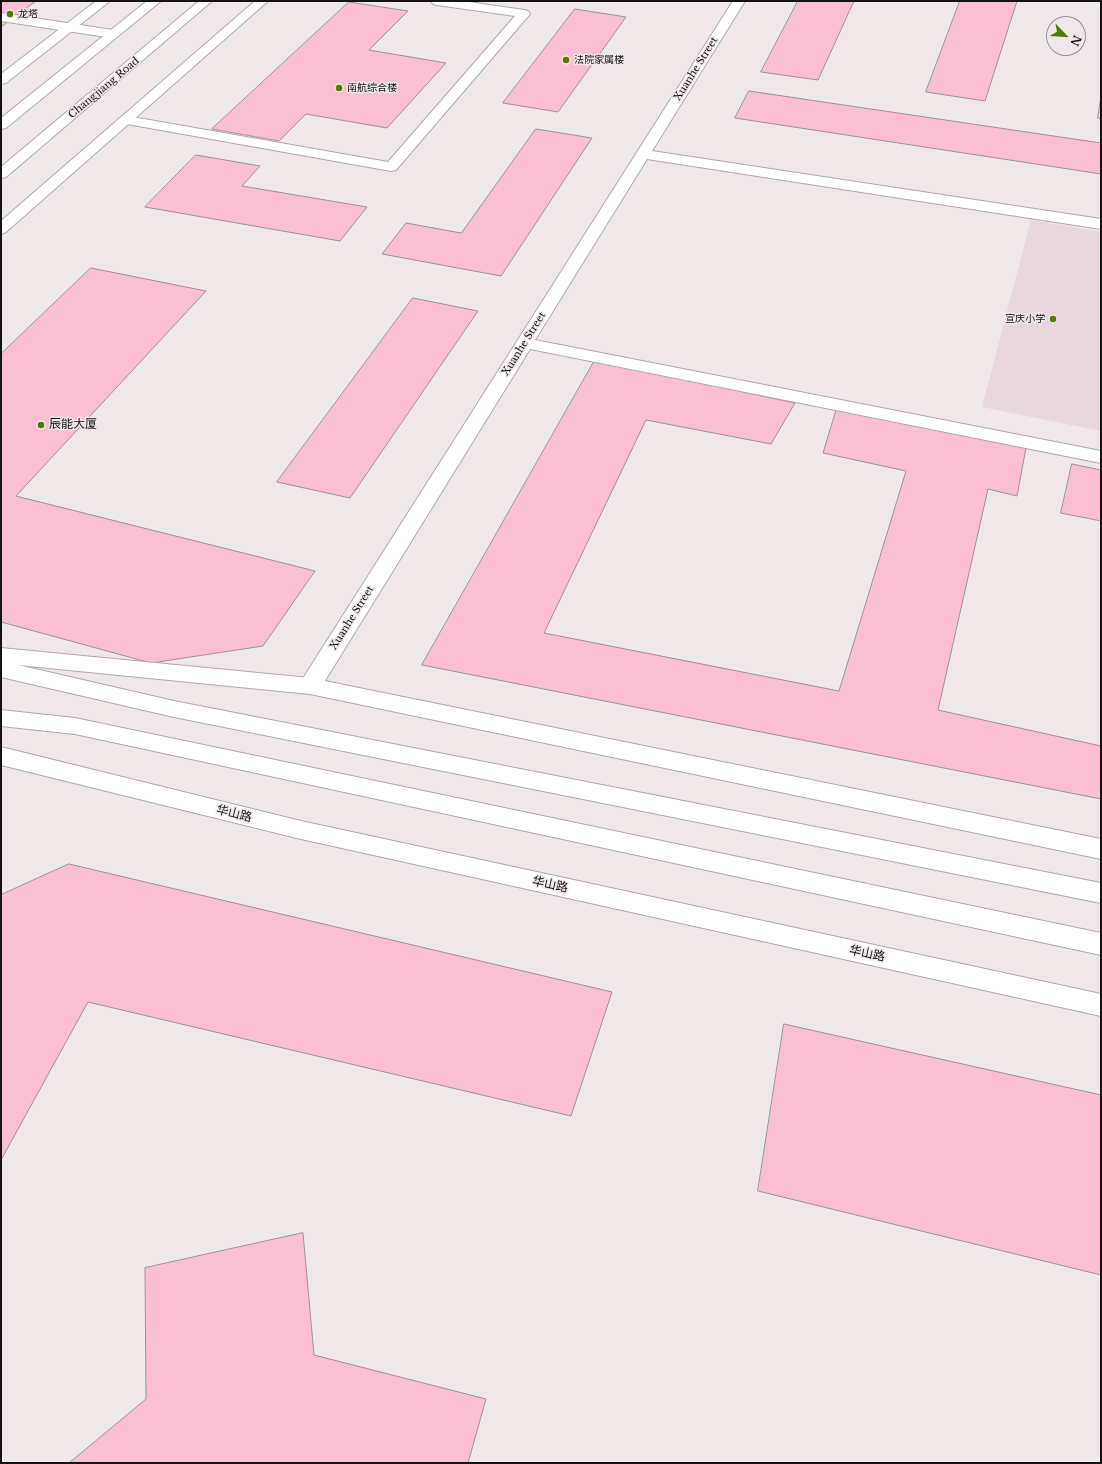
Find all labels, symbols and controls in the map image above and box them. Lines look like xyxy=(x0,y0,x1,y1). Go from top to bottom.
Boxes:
place label: 龙塔 xyxy=(18,8,38,20)
marker: 龙塔 xyxy=(5,9,15,19)
north arrow xyxy=(1046,16,1086,56)
text: N xyxy=(1067,33,1084,48)
street label: Xuanhe Street xyxy=(672,35,720,103)
place label: 法院家属楼 xyxy=(574,54,624,66)
street label: Changjiang Road xyxy=(66,55,142,121)
marker: 法院家属楼 xyxy=(561,55,571,65)
place label: 南航综合楼 xyxy=(347,82,397,94)
marker: 南航综合楼 xyxy=(334,83,344,93)
street label: Xuanhe Street xyxy=(500,310,548,378)
place label: 宣庆小学 xyxy=(1005,313,1045,325)
marker: 宣庆小学 xyxy=(1048,314,1058,324)
place label: 辰能大厦 xyxy=(49,418,97,432)
marker: 辰能大厦 xyxy=(36,420,46,430)
street label: Xuanhe Street xyxy=(328,584,376,652)
street label: 华山路 xyxy=(215,803,253,825)
street label: 华山路 xyxy=(531,874,569,896)
street label: 华山路 xyxy=(848,943,886,965)

